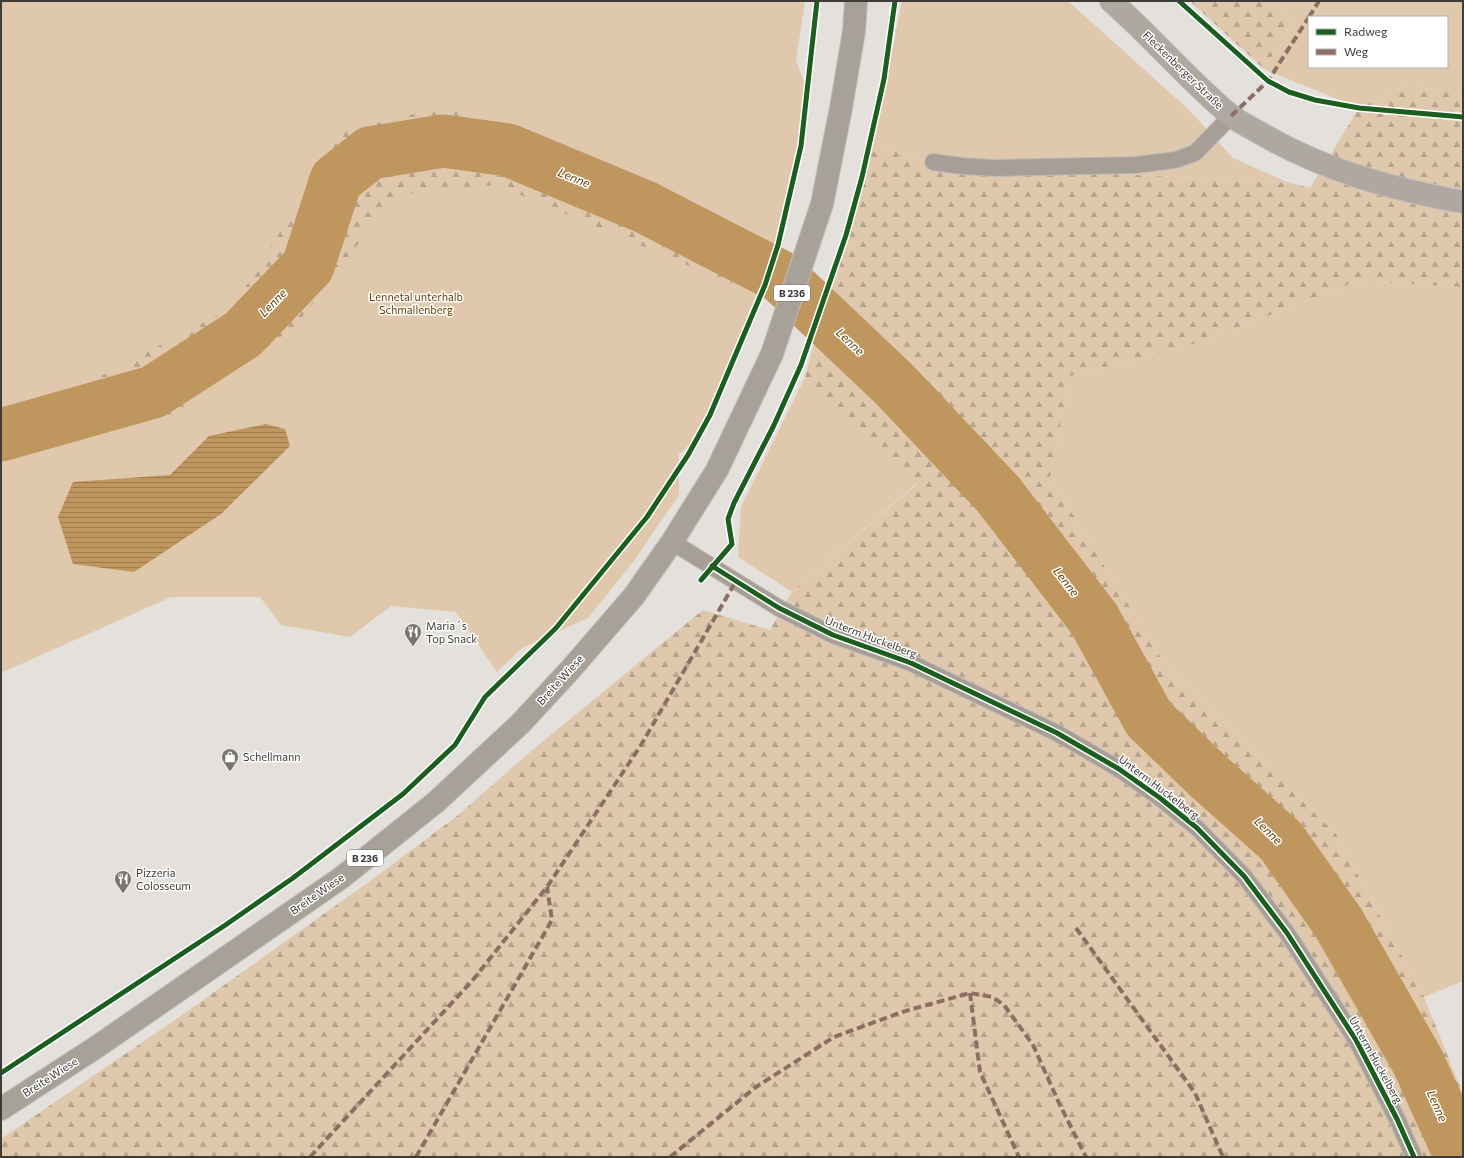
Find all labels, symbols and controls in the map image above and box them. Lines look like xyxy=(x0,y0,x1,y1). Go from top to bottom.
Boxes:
legend xyxy=(1308,16,1448,68)
text: Radweg xyxy=(1344,24,1388,38)
street label: Fleckenberger Straße xyxy=(1141,28,1226,111)
text: Weg xyxy=(1344,44,1369,58)
water label: Lenne xyxy=(556,164,593,190)
water label: Lenne xyxy=(256,285,289,319)
road number: B 236 xyxy=(774,285,810,301)
park label: Lennetal unterhalb Schmallenberg xyxy=(369,290,463,316)
water label: Lenne xyxy=(834,325,868,358)
water label: Lenne xyxy=(1051,564,1083,599)
street label: Unterm Huckelberg xyxy=(823,613,919,660)
place label: Maria´s Top Snack xyxy=(426,619,477,645)
restaurant icon: Maria´s Top Snack xyxy=(403,622,423,647)
street label: Breite Wiese xyxy=(534,652,586,707)
shop icon: Schellmann xyxy=(220,747,240,772)
place label: Schellmann xyxy=(243,750,301,763)
street label: Unterm Huckelberg xyxy=(1116,752,1202,821)
water label: Lenne xyxy=(1252,814,1286,847)
road number: B 236 xyxy=(347,850,383,866)
place label: Pizzeria Colosseum xyxy=(136,866,191,892)
restaurant icon: Pizzeria Colosseum xyxy=(113,869,133,894)
street label: Breite Wiese xyxy=(287,870,346,917)
street label: Unterm Huckelberg xyxy=(1347,1014,1406,1106)
street label: Breite Wiese xyxy=(20,1054,80,1099)
water label: Lenne xyxy=(1425,1088,1451,1124)

